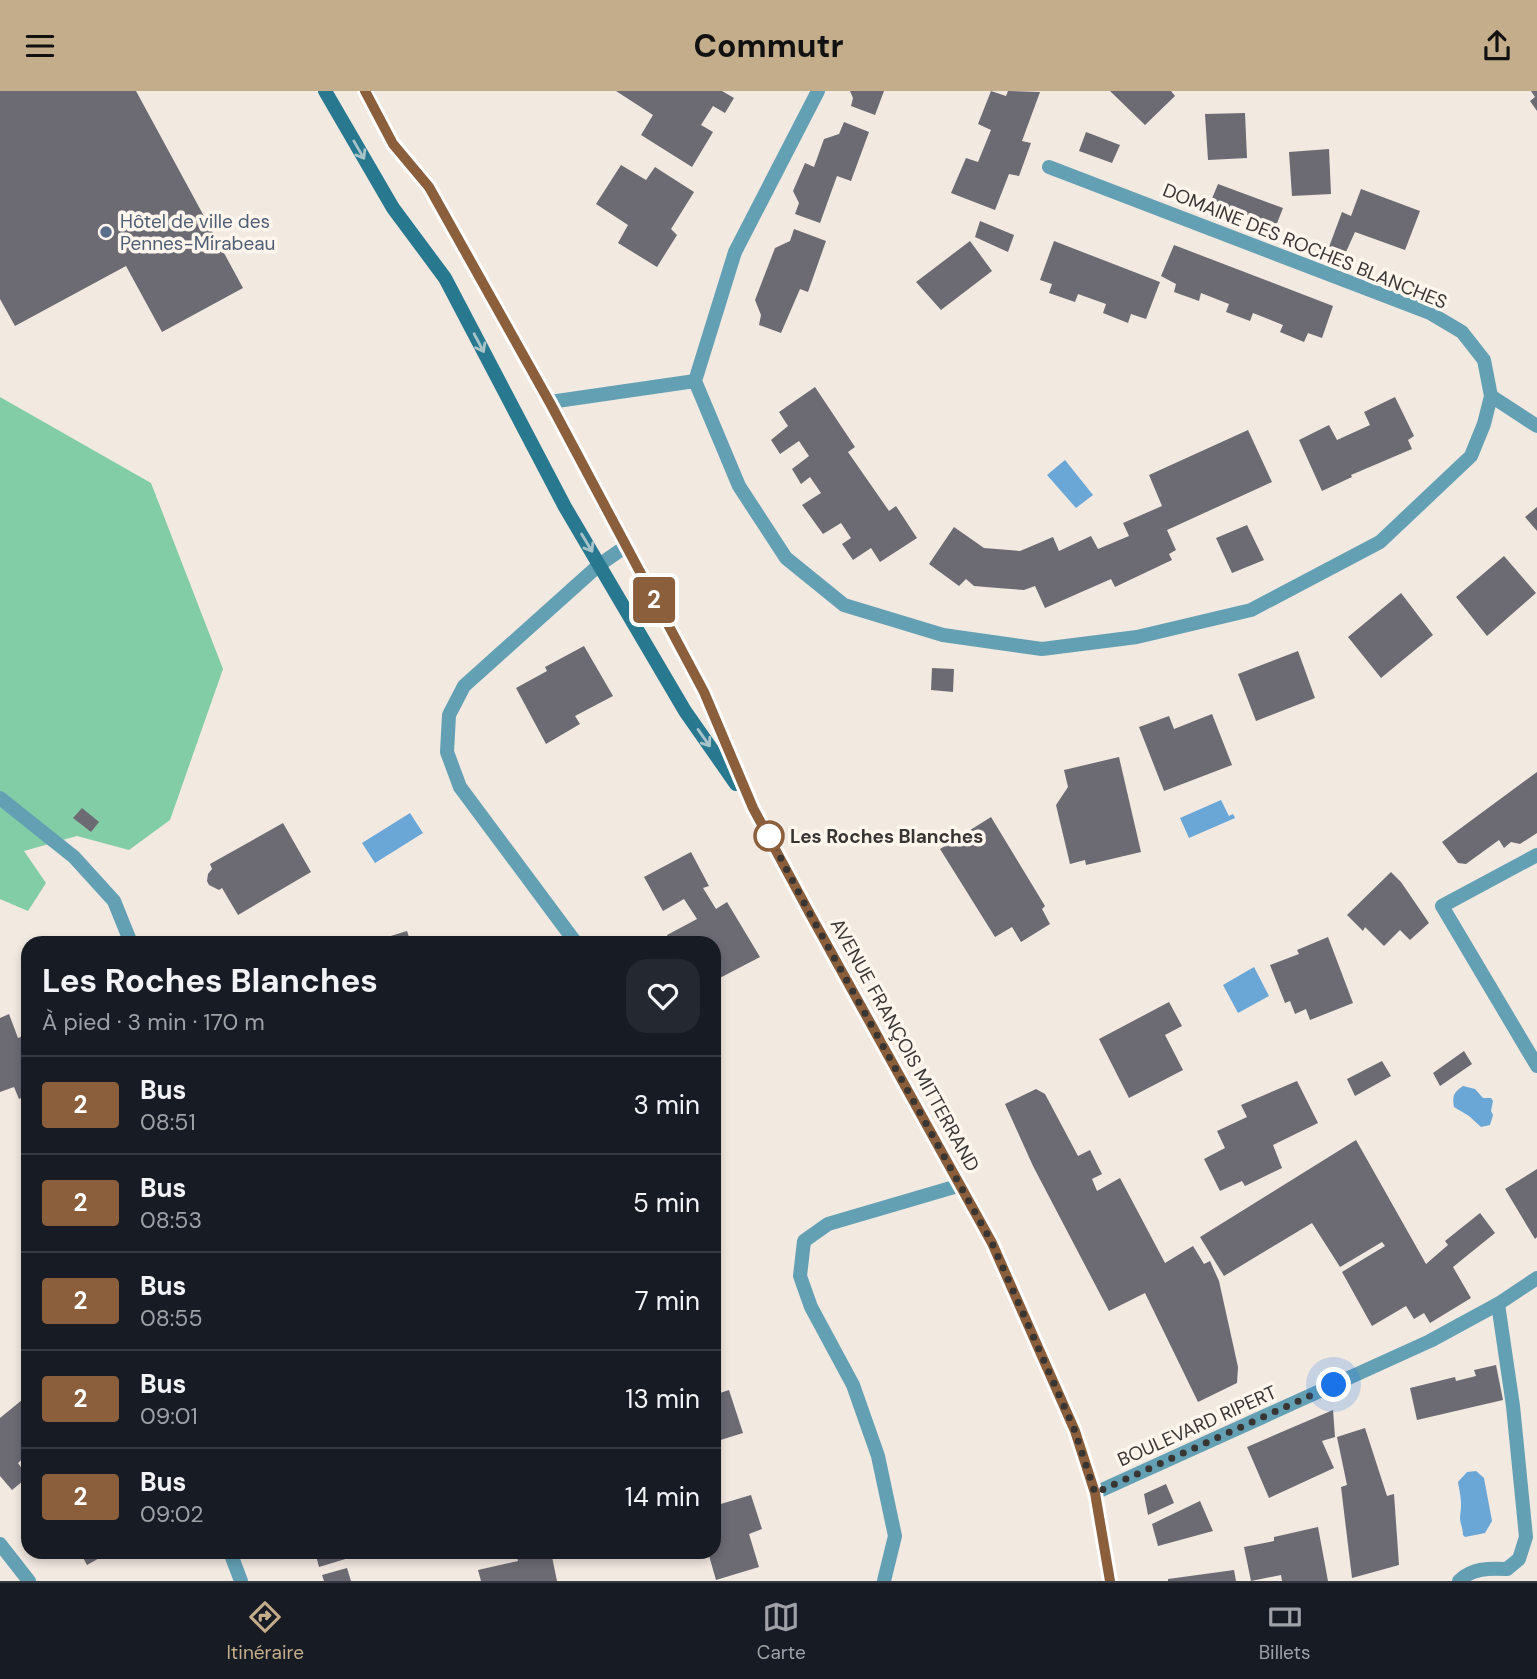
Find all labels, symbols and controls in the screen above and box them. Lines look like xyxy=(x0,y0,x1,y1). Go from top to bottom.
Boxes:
text: Commutr xyxy=(693,25,844,67)
icon: menu xyxy=(21,27,59,65)
icon: share xyxy=(1478,27,1516,65)
one-way arrow xyxy=(353,139,366,160)
street label: DOMAINE DES ROCHES BLANCHES xyxy=(1159,177,1451,315)
place label: Hôtel de ville des Pennes-Mirabeau xyxy=(120,209,276,256)
marker: Hôtel de ville des Pennes-Mirabeau xyxy=(98,224,114,240)
one-way arrow xyxy=(472,332,486,353)
one-way arrow xyxy=(580,533,594,553)
line badge: 2 xyxy=(631,577,677,623)
text: 2 xyxy=(647,584,661,615)
one-way arrow xyxy=(697,728,711,747)
marker: Les Roches Blanches xyxy=(754,821,784,851)
place label: Les Roches Blanches xyxy=(790,824,983,849)
street label: AVENUE FRANÇOIS MITTERRAND xyxy=(825,914,985,1176)
text: Les Roches Blanches xyxy=(42,959,378,1002)
button: heart xyxy=(626,959,700,1033)
text: À pied · 3 min · 170 m xyxy=(42,1007,265,1037)
text: Bus xyxy=(140,1073,186,1107)
text: 3 min xyxy=(633,1088,700,1122)
text: 2 xyxy=(74,1089,87,1120)
text: 08:51 xyxy=(140,1107,196,1137)
text: Bus xyxy=(140,1171,186,1205)
text: 5 min xyxy=(633,1186,700,1220)
text: 2 xyxy=(74,1187,87,1218)
text: 08:53 xyxy=(140,1205,202,1235)
text: Bus xyxy=(140,1269,186,1303)
text: 7 min xyxy=(635,1284,700,1318)
text: 2 xyxy=(74,1285,87,1316)
text: 08:55 xyxy=(140,1303,202,1333)
text: Bus xyxy=(140,1367,186,1401)
your location xyxy=(1316,1367,1351,1402)
street label: BOULEVARD RIPERT xyxy=(1113,1380,1281,1472)
text: 13 min xyxy=(625,1382,700,1416)
text: 2 xyxy=(74,1383,87,1414)
text: 09:01 xyxy=(140,1401,198,1431)
text: Bus xyxy=(140,1465,186,1499)
text: 14 min xyxy=(625,1480,700,1514)
text: 2 xyxy=(74,1481,87,1512)
text: 09:02 xyxy=(140,1499,204,1529)
tab: Itinéraire xyxy=(226,1598,304,1665)
tab: Carte xyxy=(757,1598,806,1665)
tab: Billets xyxy=(1259,1598,1311,1665)

